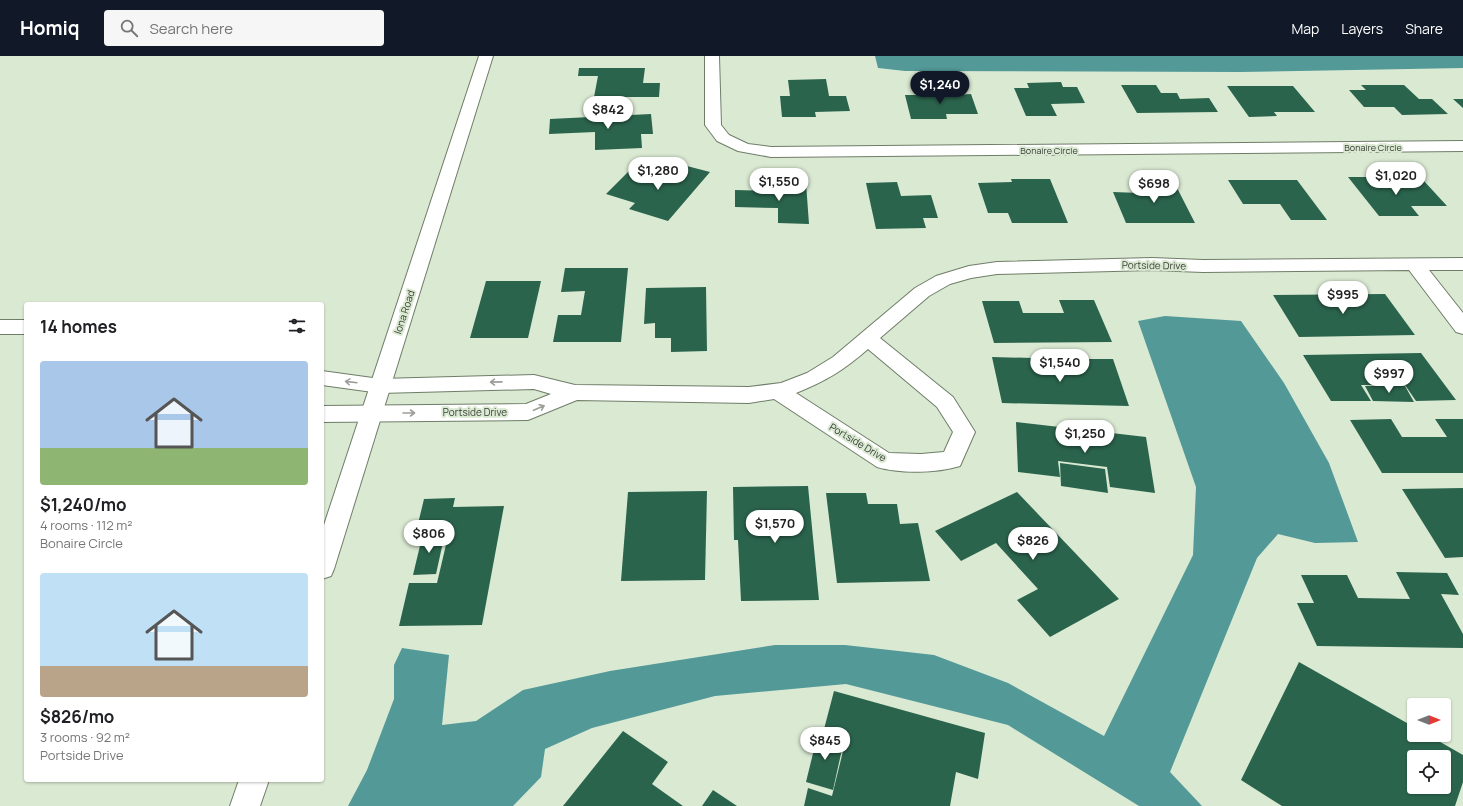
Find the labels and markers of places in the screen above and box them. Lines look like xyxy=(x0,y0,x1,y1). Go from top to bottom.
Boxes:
pin: $1,240 xyxy=(907,71,973,105)
pin: $842 xyxy=(584,96,632,130)
pin: $1,280 xyxy=(625,157,691,191)
pin: $1,020 xyxy=(1363,162,1429,196)
pin: $1,550 xyxy=(746,168,812,202)
pin: $698 xyxy=(1130,170,1178,204)
pin: $995 xyxy=(1319,281,1367,315)
pin: $1,540 xyxy=(1027,349,1093,383)
pin: $997 xyxy=(1365,360,1413,394)
pin: $1,250 xyxy=(1052,420,1118,454)
pin: $1,570 xyxy=(742,510,808,544)
pin: $806 xyxy=(405,520,453,554)
pin: $826 xyxy=(1009,527,1057,561)
pin: $845 xyxy=(801,727,849,761)

